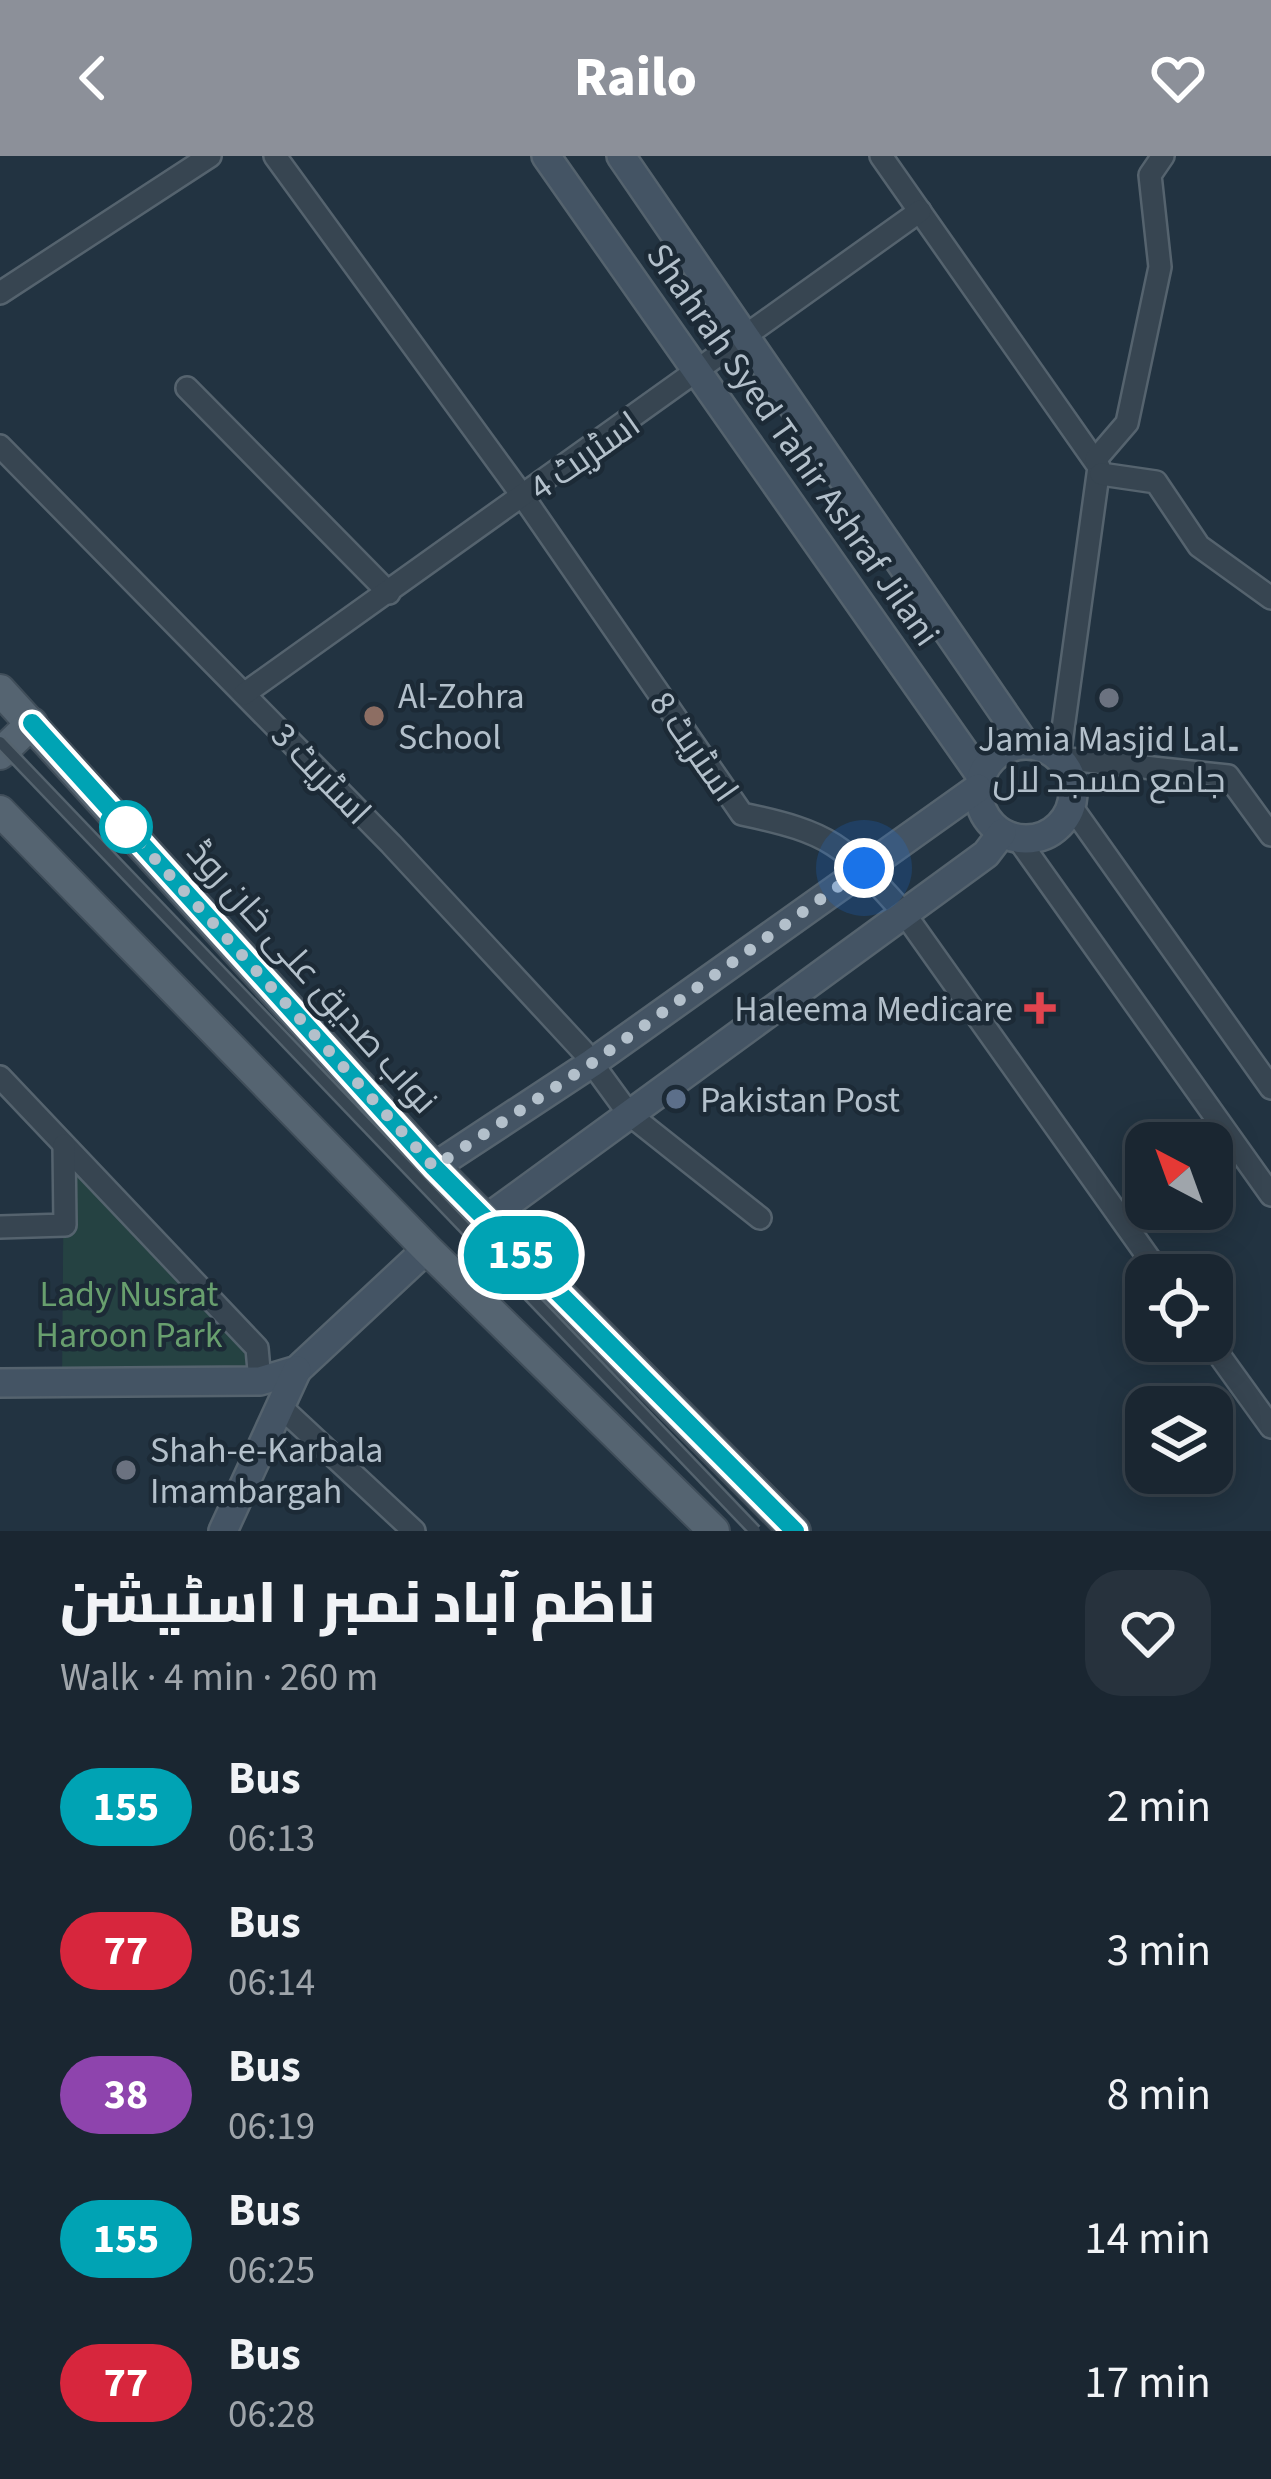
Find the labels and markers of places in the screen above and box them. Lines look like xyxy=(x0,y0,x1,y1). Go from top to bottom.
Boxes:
place label: Al-Zohra School xyxy=(398,671,525,763)
marker: Jamia Masjid Lal۔ جامع مسجد لال xyxy=(1096,685,1122,711)
marker: Al-Zohra School xyxy=(361,703,387,729)
place label: Jamia Masjid Lal۔ جامع مسجد لال xyxy=(978,714,1240,806)
unlabelled marker xyxy=(101,802,151,852)
place label: Haleema Medicare xyxy=(734,984,1013,1035)
marker: Haleema Medicare xyxy=(1024,992,1056,1024)
place label: Pakistan Post xyxy=(700,1075,900,1126)
marker: Pakistan Post xyxy=(663,1086,689,1112)
place label: Shah-e-Karbala Imambargah xyxy=(150,1425,384,1517)
marker: Shah-e-Karbala Imambargah xyxy=(113,1457,139,1483)

